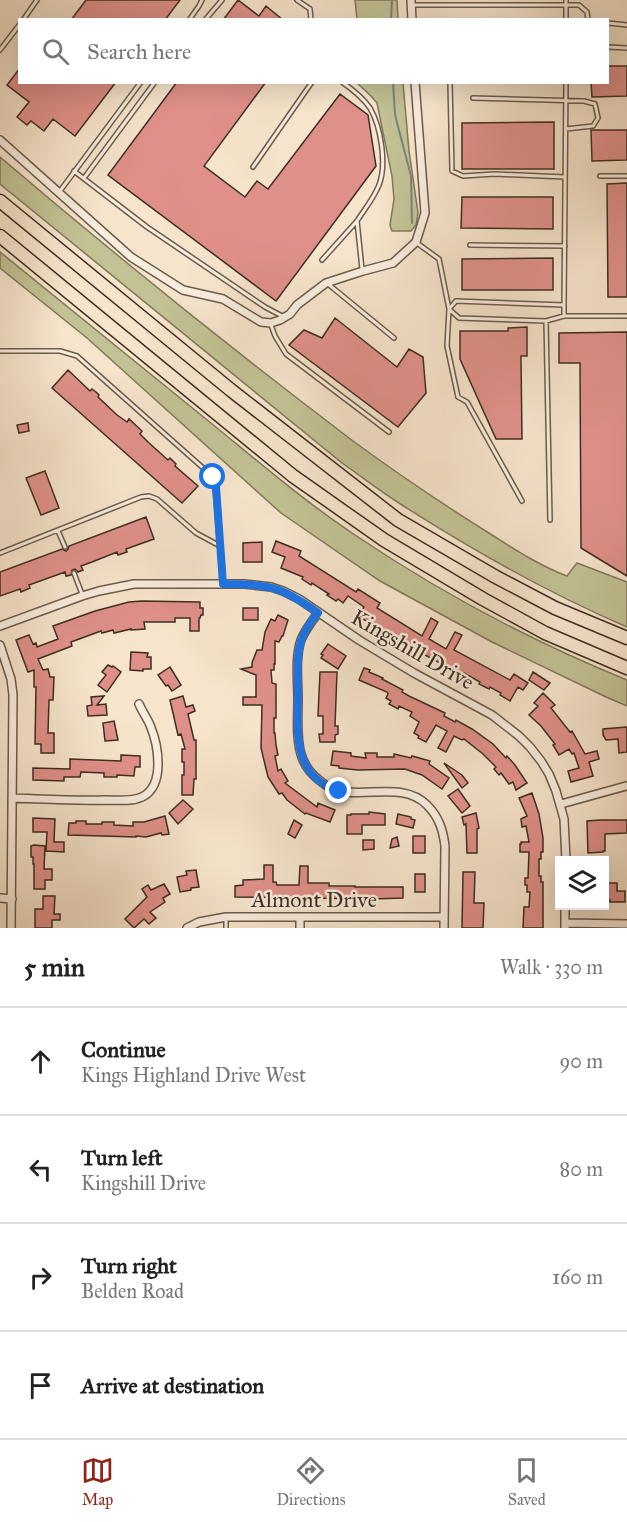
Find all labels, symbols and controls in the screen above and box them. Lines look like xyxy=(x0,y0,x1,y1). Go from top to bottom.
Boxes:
search box xyxy=(18,18,609,84)
icon: search xyxy=(39,35,72,68)
text: Search here xyxy=(87,38,191,65)
route start xyxy=(199,463,225,489)
street label: Kingshill Drive xyxy=(346,603,479,696)
route end xyxy=(325,777,351,803)
map controls xyxy=(555,856,609,910)
button: layers xyxy=(555,856,609,910)
street label: Almont Drive xyxy=(250,886,377,913)
text: 5 min xyxy=(24,951,85,983)
text: Walk · 330 m xyxy=(500,955,603,979)
text: Continue xyxy=(81,1036,166,1063)
icon: ahead xyxy=(24,1045,57,1078)
text: 90 m xyxy=(560,1049,603,1073)
text: Kings Highland Drive West xyxy=(81,1063,306,1087)
text: Turn left xyxy=(81,1144,163,1171)
icon: left xyxy=(24,1153,57,1186)
text: 80 m xyxy=(560,1157,603,1181)
text: Kingshill Drive xyxy=(81,1171,206,1195)
text: Turn right xyxy=(81,1252,177,1279)
icon: right xyxy=(24,1261,57,1294)
text: 160 m xyxy=(552,1265,603,1289)
text: Belden Road xyxy=(81,1279,184,1303)
icon: arrive xyxy=(24,1369,57,1402)
text: Arrive at destination xyxy=(81,1372,264,1399)
tab: Map xyxy=(81,1454,114,1509)
tab: Directions xyxy=(276,1454,345,1509)
tab: Saved xyxy=(508,1454,546,1509)

